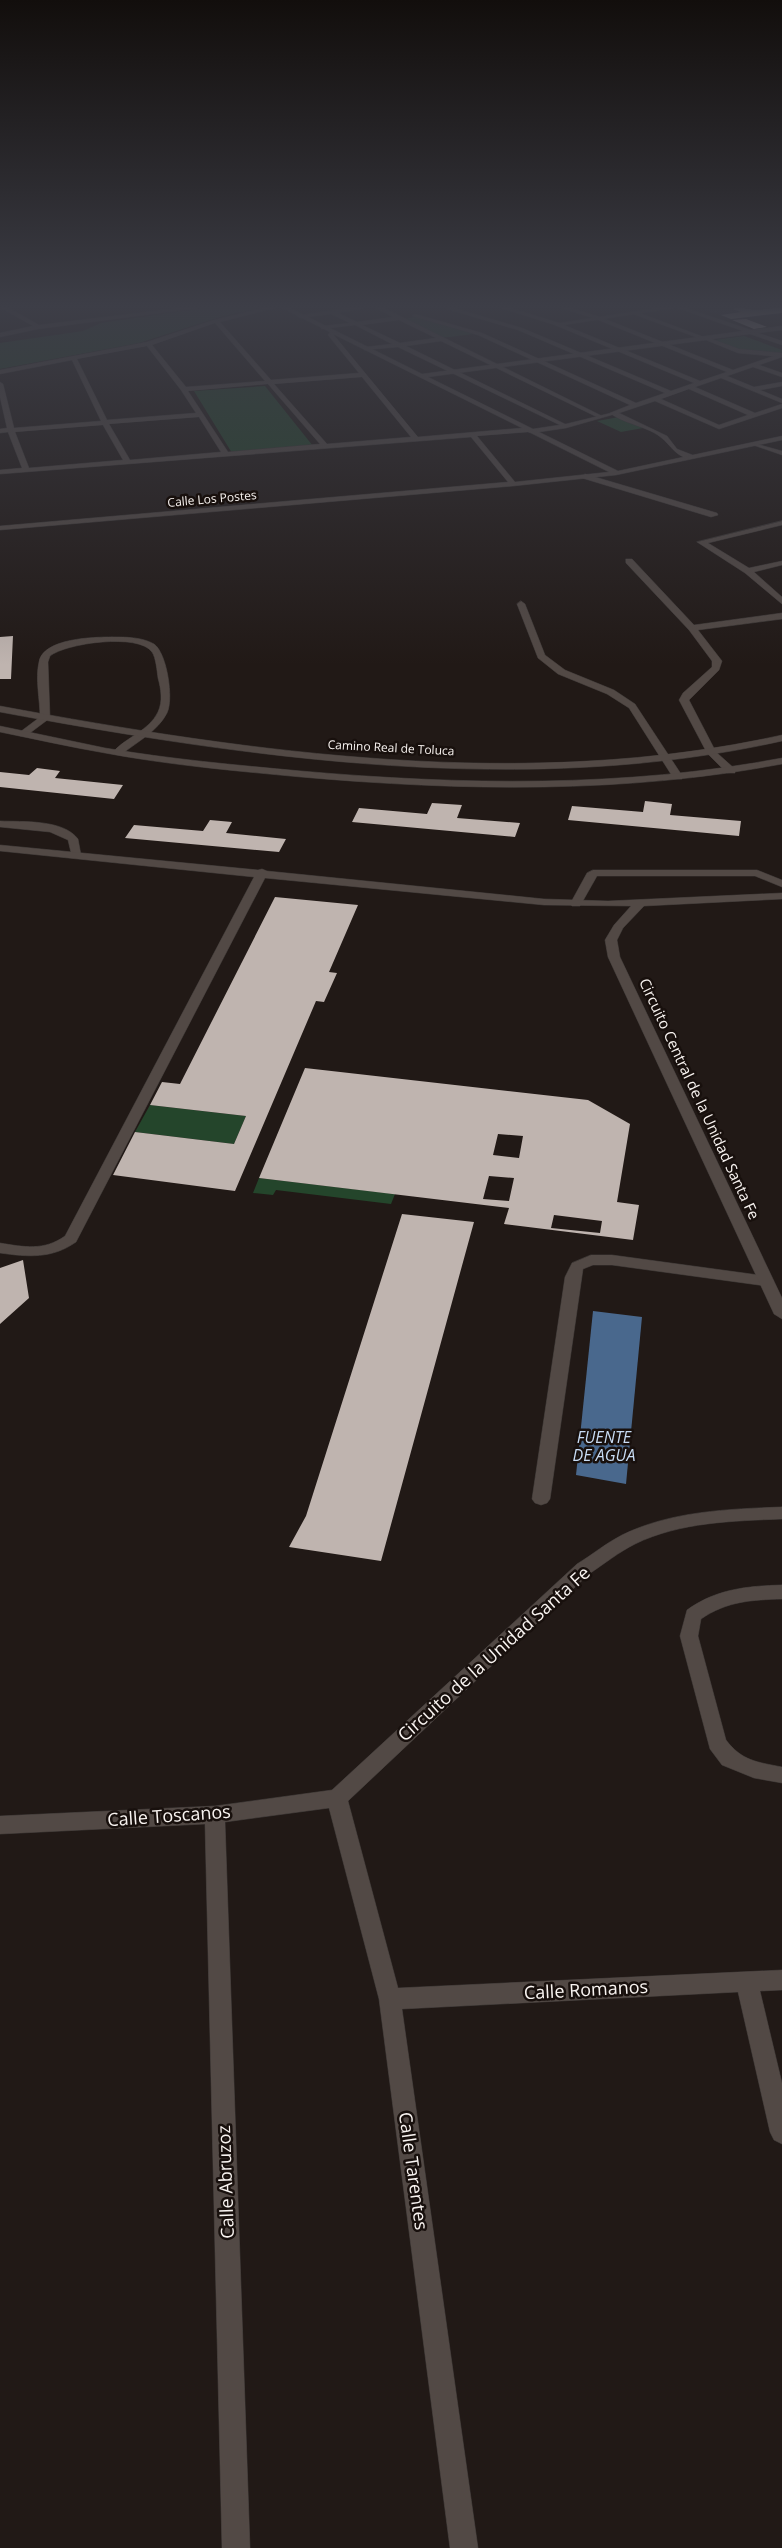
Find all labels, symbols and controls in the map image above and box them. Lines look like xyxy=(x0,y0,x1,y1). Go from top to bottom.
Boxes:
street label: Calle Los Postes xyxy=(167,486,257,511)
street label: Camino Real de Toluca xyxy=(327,736,455,759)
street label: Circuito Central de la Unidad Santa Fe xyxy=(635,975,765,1222)
water label: FUENTE DE AGUA xyxy=(573,1426,635,1466)
street label: Circuito de la Unidad Santa Fe xyxy=(392,1560,595,1746)
street label: Calle Toscanos xyxy=(106,1799,231,1831)
street label: Calle Romanos xyxy=(523,1974,649,2004)
street label: Calle Tarentes xyxy=(394,2110,434,2231)
street label: Calle Abruzoz xyxy=(211,2125,239,2239)

